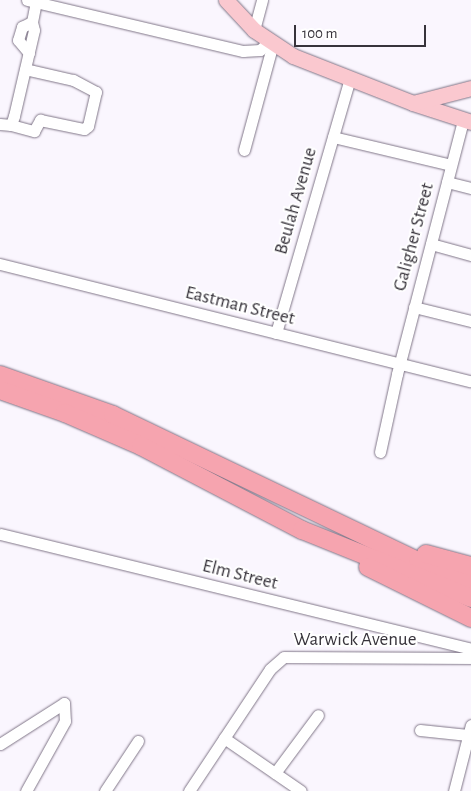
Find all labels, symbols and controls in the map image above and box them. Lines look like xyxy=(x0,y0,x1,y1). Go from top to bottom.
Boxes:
scale bar xyxy=(296,15,428,47)
text: 100 m xyxy=(302,26,337,41)
street label: Beulah Avenue xyxy=(270,145,322,257)
street label: Galigher Street xyxy=(389,180,439,294)
street label: Eastman Street xyxy=(183,281,297,331)
street label: Elm Street xyxy=(200,555,280,595)
street label: Warwick Avenue xyxy=(294,629,416,651)

